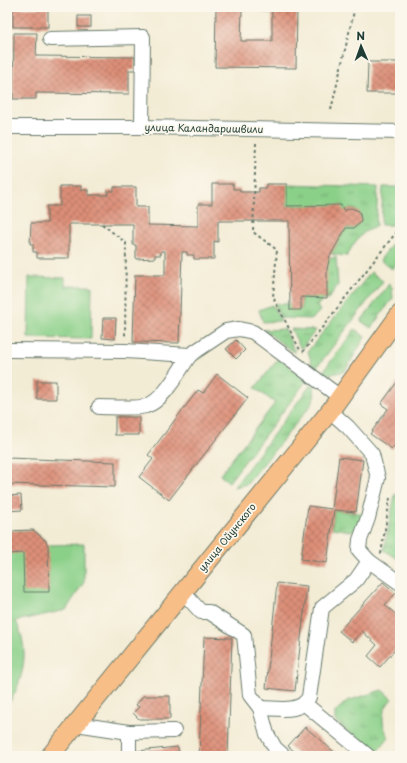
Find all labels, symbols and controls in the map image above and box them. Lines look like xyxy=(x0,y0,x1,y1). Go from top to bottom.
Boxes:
north arrow xyxy=(341,26,381,66)
text: N xyxy=(356,27,366,44)
street label: улица Каландаришвили xyxy=(144,119,264,136)
street label: улица Ойунского xyxy=(194,499,260,575)

